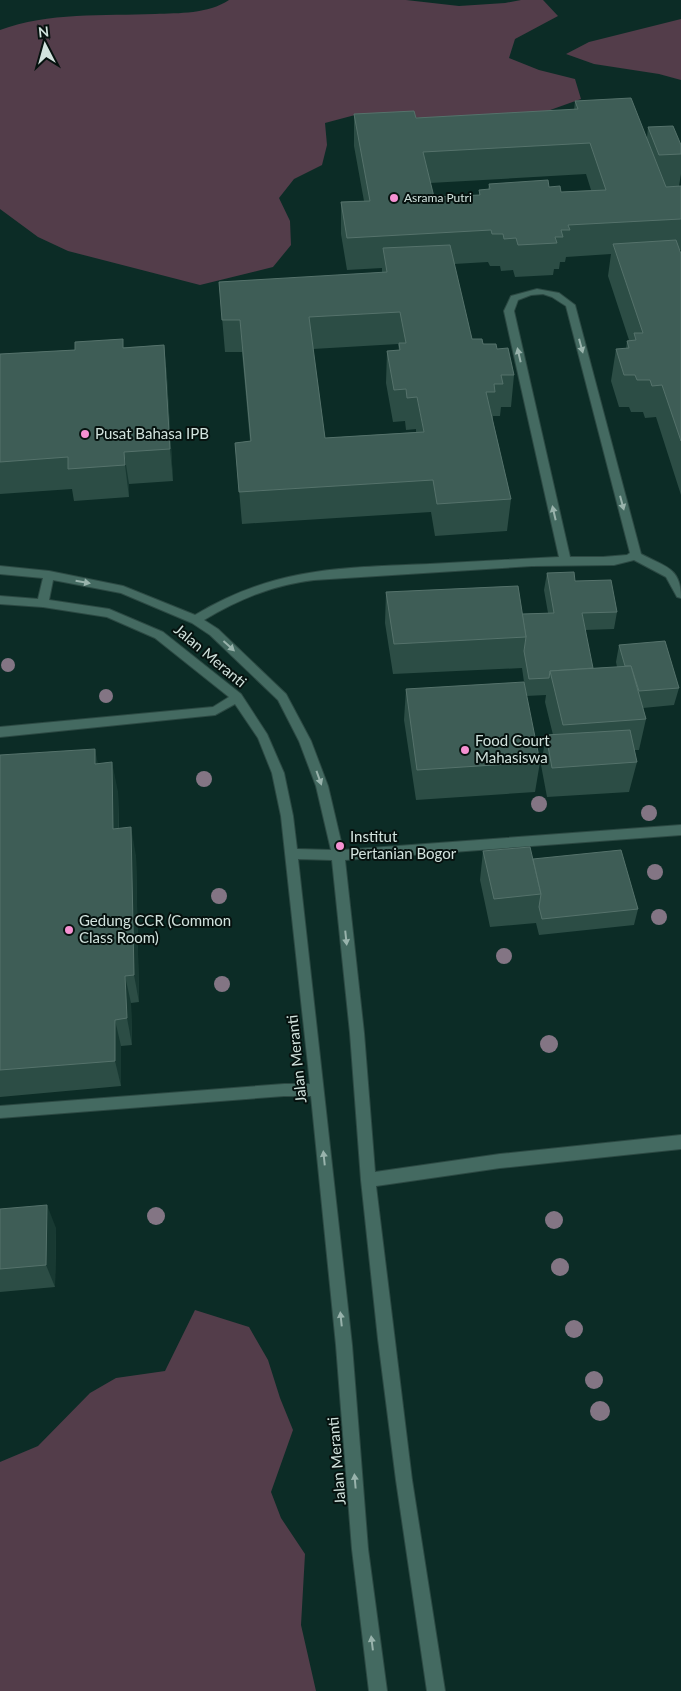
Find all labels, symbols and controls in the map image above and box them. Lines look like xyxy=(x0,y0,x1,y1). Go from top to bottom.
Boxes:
north arrow xyxy=(20,20,70,70)
text: N xyxy=(37,23,50,41)
place label: Asrama Putri xyxy=(404,190,472,205)
marker: Asrama Putri xyxy=(388,192,400,204)
one-way arrow xyxy=(577,338,585,353)
one-way arrow xyxy=(515,347,523,362)
place label: Pusat Bahasa IPB xyxy=(95,424,209,442)
marker: Pusat Bahasa IPB xyxy=(79,428,91,440)
one-way arrow xyxy=(619,495,627,510)
one-way arrow xyxy=(550,506,558,521)
one-way arrow xyxy=(75,578,91,586)
street label: Jalan Meranti xyxy=(171,620,250,691)
one-way arrow xyxy=(223,640,235,652)
place label: Food Court Mahasiswa xyxy=(475,731,550,766)
marker: Food Court Mahasiswa xyxy=(459,744,471,756)
one-way arrow xyxy=(315,771,323,786)
place label: Institut Pertanian Bogor xyxy=(350,827,457,862)
marker: Institut Pertanian Bogor xyxy=(334,840,346,852)
place label: Gedung CCR (Common Class Room) xyxy=(79,911,231,946)
marker: Gedung CCR (Common Class Room) xyxy=(63,924,75,936)
one-way arrow xyxy=(342,930,350,946)
street label: Jalan Meranti xyxy=(282,1014,310,1104)
one-way arrow xyxy=(319,1149,327,1165)
one-way arrow xyxy=(337,1311,345,1327)
street label: Jalan Meranti xyxy=(323,1416,349,1506)
one-way arrow xyxy=(351,1473,359,1489)
one-way arrow xyxy=(368,1634,376,1650)

